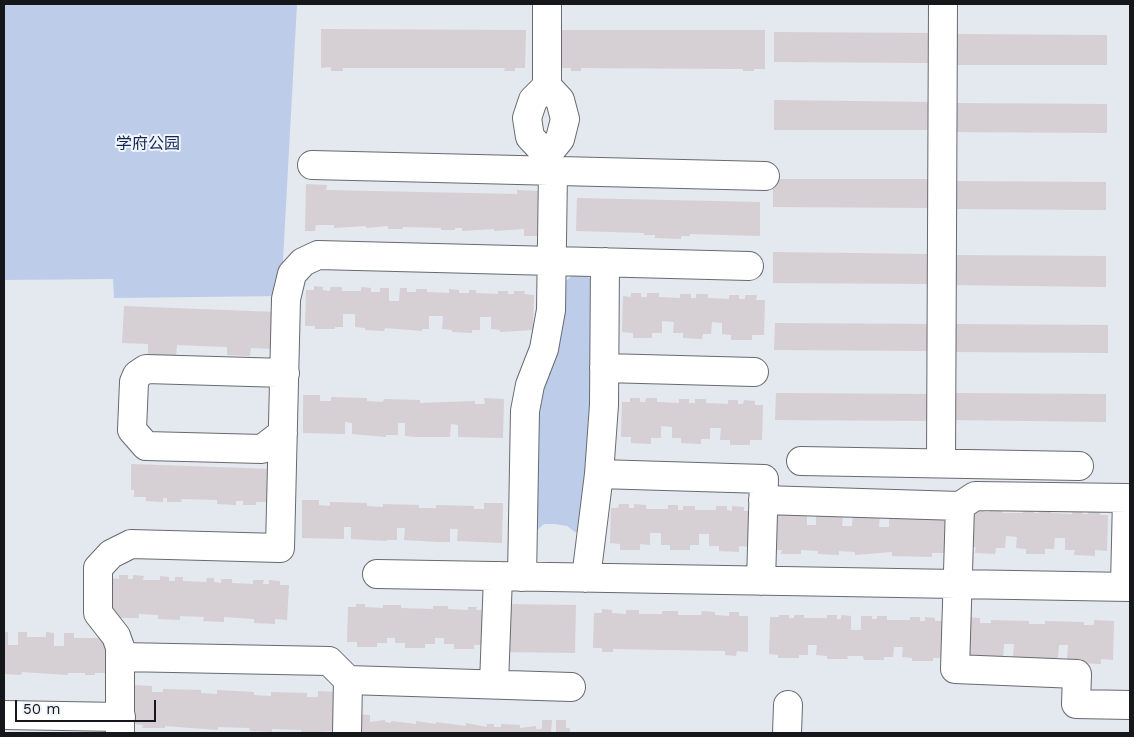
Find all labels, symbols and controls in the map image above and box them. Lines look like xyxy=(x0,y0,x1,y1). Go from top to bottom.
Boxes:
park label: 学府公园 xyxy=(116,134,180,154)
scale bar xyxy=(18,690,159,722)
text: 50 m xyxy=(23,700,60,718)

